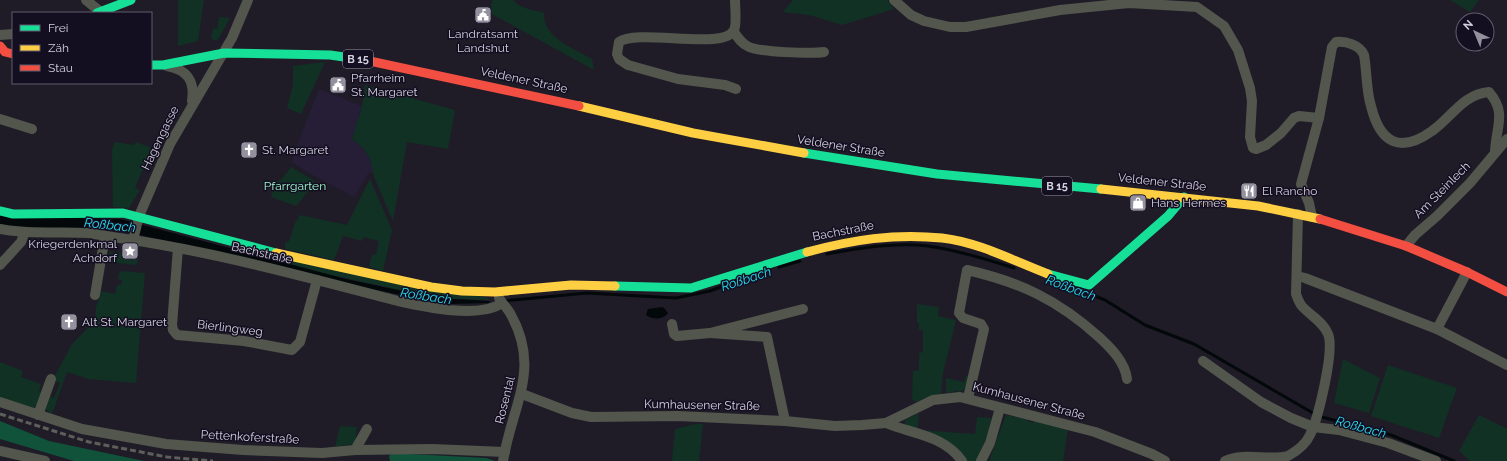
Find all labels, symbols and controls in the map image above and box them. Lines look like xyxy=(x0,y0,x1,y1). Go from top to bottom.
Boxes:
public building icon: Landratsamt Landshut xyxy=(473,5,493,25)
legend xyxy=(12,12,152,84)
north arrow xyxy=(1455,12,1495,52)
text: N xyxy=(1461,18,1476,33)
text: Frei xyxy=(48,21,68,35)
place label: Landratsamt Landshut xyxy=(448,27,518,55)
text: Zäh xyxy=(48,41,69,55)
road number: B 15 xyxy=(343,50,373,68)
text: Stau xyxy=(48,61,73,75)
street label: Veldener Straße xyxy=(479,64,569,96)
place label: Pfarrheim St. Margaret xyxy=(351,71,418,99)
public building icon: Pfarrheim St. Margaret xyxy=(328,75,348,95)
street label: Hagengasse xyxy=(138,104,182,172)
street label: Veldener Straße xyxy=(796,132,886,160)
church icon: St. Margaret xyxy=(239,140,259,160)
place label: St. Margaret xyxy=(262,143,329,157)
street label: Am Steinlech xyxy=(1411,159,1473,221)
street label: Veldener Straße xyxy=(1117,170,1207,194)
road number: B 15 xyxy=(1042,177,1072,195)
park label: Pfarrgarten xyxy=(264,179,326,193)
restaurant icon: El Rancho xyxy=(1239,181,1259,201)
place label: El Rancho xyxy=(1262,184,1317,198)
shop icon: Hans Hermes xyxy=(1128,193,1148,213)
place label: Hans Hermes xyxy=(1151,196,1226,210)
water label: Roßbach xyxy=(83,215,137,235)
street label: Bachstraße xyxy=(811,218,875,244)
place label: Kriegerdenkmal Achdorf xyxy=(28,237,118,265)
street label: Bachstraße xyxy=(230,239,294,267)
place icon: Kriegerdenkmal Achdorf xyxy=(120,241,140,261)
water label: Roßbach xyxy=(719,264,773,294)
water label: Roßbach xyxy=(1044,272,1098,304)
water label: Roßbach xyxy=(399,285,453,307)
church icon: Alt St. Margaret xyxy=(59,312,79,332)
place label: Alt St. Margaret xyxy=(82,315,167,329)
street label: Bierlingweg xyxy=(196,317,264,339)
street label: Rosental xyxy=(492,374,518,425)
street label: Kumhausener Straße xyxy=(971,379,1087,423)
street label: Kumhausener Straße xyxy=(644,397,760,413)
water label: Roßbach xyxy=(1334,413,1388,441)
street label: Pettenkoferstraße xyxy=(200,427,300,447)

